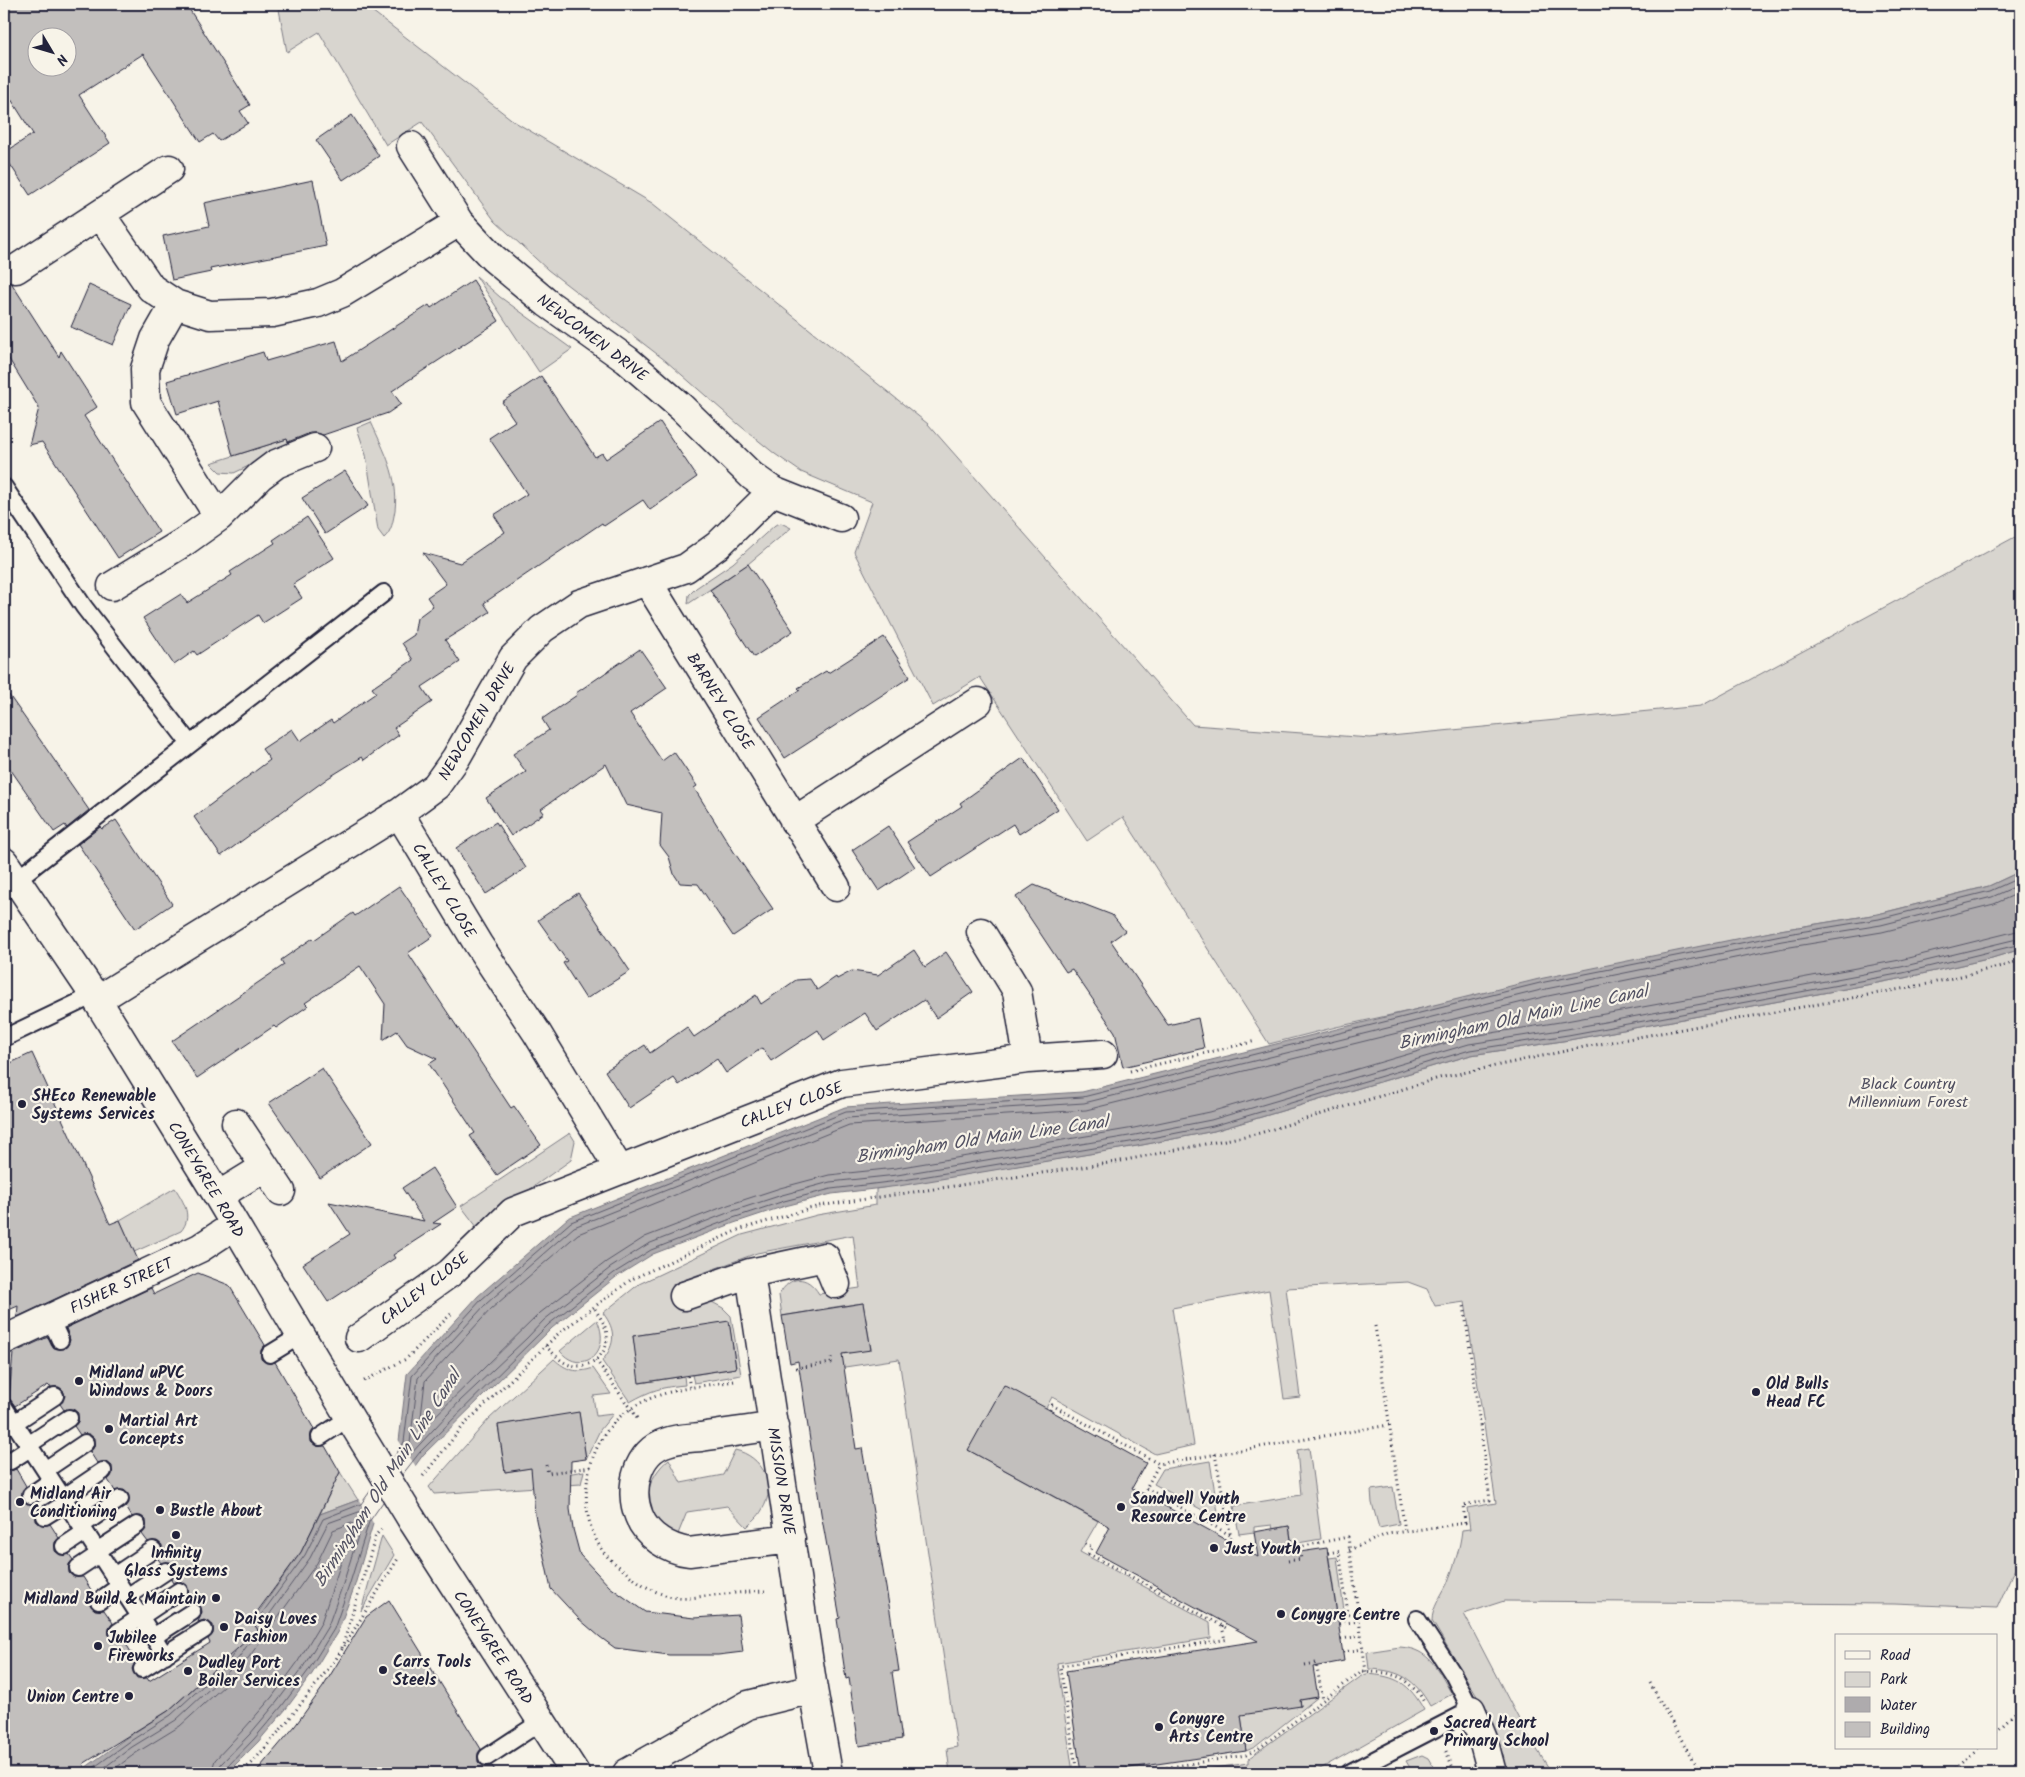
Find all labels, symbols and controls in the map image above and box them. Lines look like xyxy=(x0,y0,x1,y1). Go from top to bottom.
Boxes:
north arrow xyxy=(28,28,78,78)
text: N xyxy=(50,49,73,70)
street label: NEWCOMEN DRIVE xyxy=(531,288,654,389)
street label: BARNEY CLOSE xyxy=(680,648,760,756)
street label: NEWCOMEN DRIVE xyxy=(432,657,523,786)
street label: CALLEY CLOSE xyxy=(405,838,483,944)
water label: Birmingham Old Main Line Canal xyxy=(1396,977,1654,1059)
park label: Black Country Millennium Forest xyxy=(1848,1072,1969,1115)
street label: CALLEY CLOSE xyxy=(737,1075,847,1136)
place label: SHEco Renewable Systems Services xyxy=(32,1084,156,1127)
marker: SHEco Renewable Systems Services xyxy=(16,1098,28,1110)
water label: Birmingham Old Main Line Canal xyxy=(854,1108,1114,1173)
street label: CONEYGREE ROAD xyxy=(161,1117,250,1243)
street label: CALLEY CLOSE xyxy=(375,1246,476,1332)
street label: FISHER STREET xyxy=(66,1251,179,1321)
place label: Midland uPVC Windows & Doors xyxy=(89,1361,213,1404)
water label: Birmingham Old Main Line Canal xyxy=(307,1361,472,1593)
place label: Old Bulls Head FC xyxy=(1766,1372,1829,1415)
marker: Midland uPVC Windows & Doors xyxy=(73,1375,85,1387)
marker: Old Bulls Head FC xyxy=(1750,1386,1762,1398)
place label: Martial Art Concepts xyxy=(119,1409,199,1452)
marker: Martial Art Concepts xyxy=(103,1423,115,1435)
street label: MISSION DRIVE xyxy=(760,1425,801,1538)
place label: Midland Air Conditioning xyxy=(30,1482,117,1525)
place label: Sandwell Youth Resource Centre xyxy=(1131,1487,1246,1530)
marker: Midland Air Conditioning xyxy=(14,1496,26,1508)
place label: Bustle About xyxy=(170,1499,263,1524)
marker: Sandwell Youth Resource Centre xyxy=(1115,1501,1127,1513)
marker: Bustle About xyxy=(154,1504,166,1516)
marker: Infinity Glass Systems xyxy=(170,1529,182,1541)
place label: Just Youth xyxy=(1224,1537,1301,1562)
place label: Infinity Glass Systems xyxy=(124,1541,228,1584)
marker: Just Youth xyxy=(1208,1542,1220,1554)
street label: CONEYGREE ROAD xyxy=(446,1586,539,1710)
place label: Midland Build & Maintain xyxy=(24,1587,206,1612)
marker: Midland Build & Maintain xyxy=(210,1592,222,1604)
place label: Conygre Centre xyxy=(1291,1603,1400,1628)
place label: Daisy Loves Fashion xyxy=(234,1607,318,1650)
marker: Conygre Centre xyxy=(1275,1608,1287,1620)
marker: Daisy Loves Fashion xyxy=(218,1621,230,1633)
place label: Jubilee Fireworks xyxy=(108,1626,175,1669)
legend xyxy=(1835,1634,1998,1750)
marker: Jubilee Fireworks xyxy=(92,1640,104,1652)
text: Road xyxy=(1880,1644,1911,1668)
place label: Carrs Tools Steels xyxy=(393,1650,472,1693)
place label: Dudley Port Boiler Services xyxy=(198,1651,300,1694)
marker: Carrs Tools Steels xyxy=(377,1664,389,1676)
marker: Dudley Port Boiler Services xyxy=(182,1665,194,1677)
text: Park xyxy=(1880,1668,1908,1692)
place label: Union Centre xyxy=(27,1685,119,1710)
marker: Union Centre xyxy=(123,1690,135,1702)
text: Water xyxy=(1880,1694,1917,1718)
place label: Conygre Arts Centre xyxy=(1169,1707,1253,1750)
place label: Sacred Heart Primary School xyxy=(1444,1711,1550,1754)
text: Building xyxy=(1880,1718,1930,1742)
marker: Conygre Arts Centre xyxy=(1153,1721,1165,1733)
marker: Sacred Heart Primary School xyxy=(1428,1725,1440,1737)

